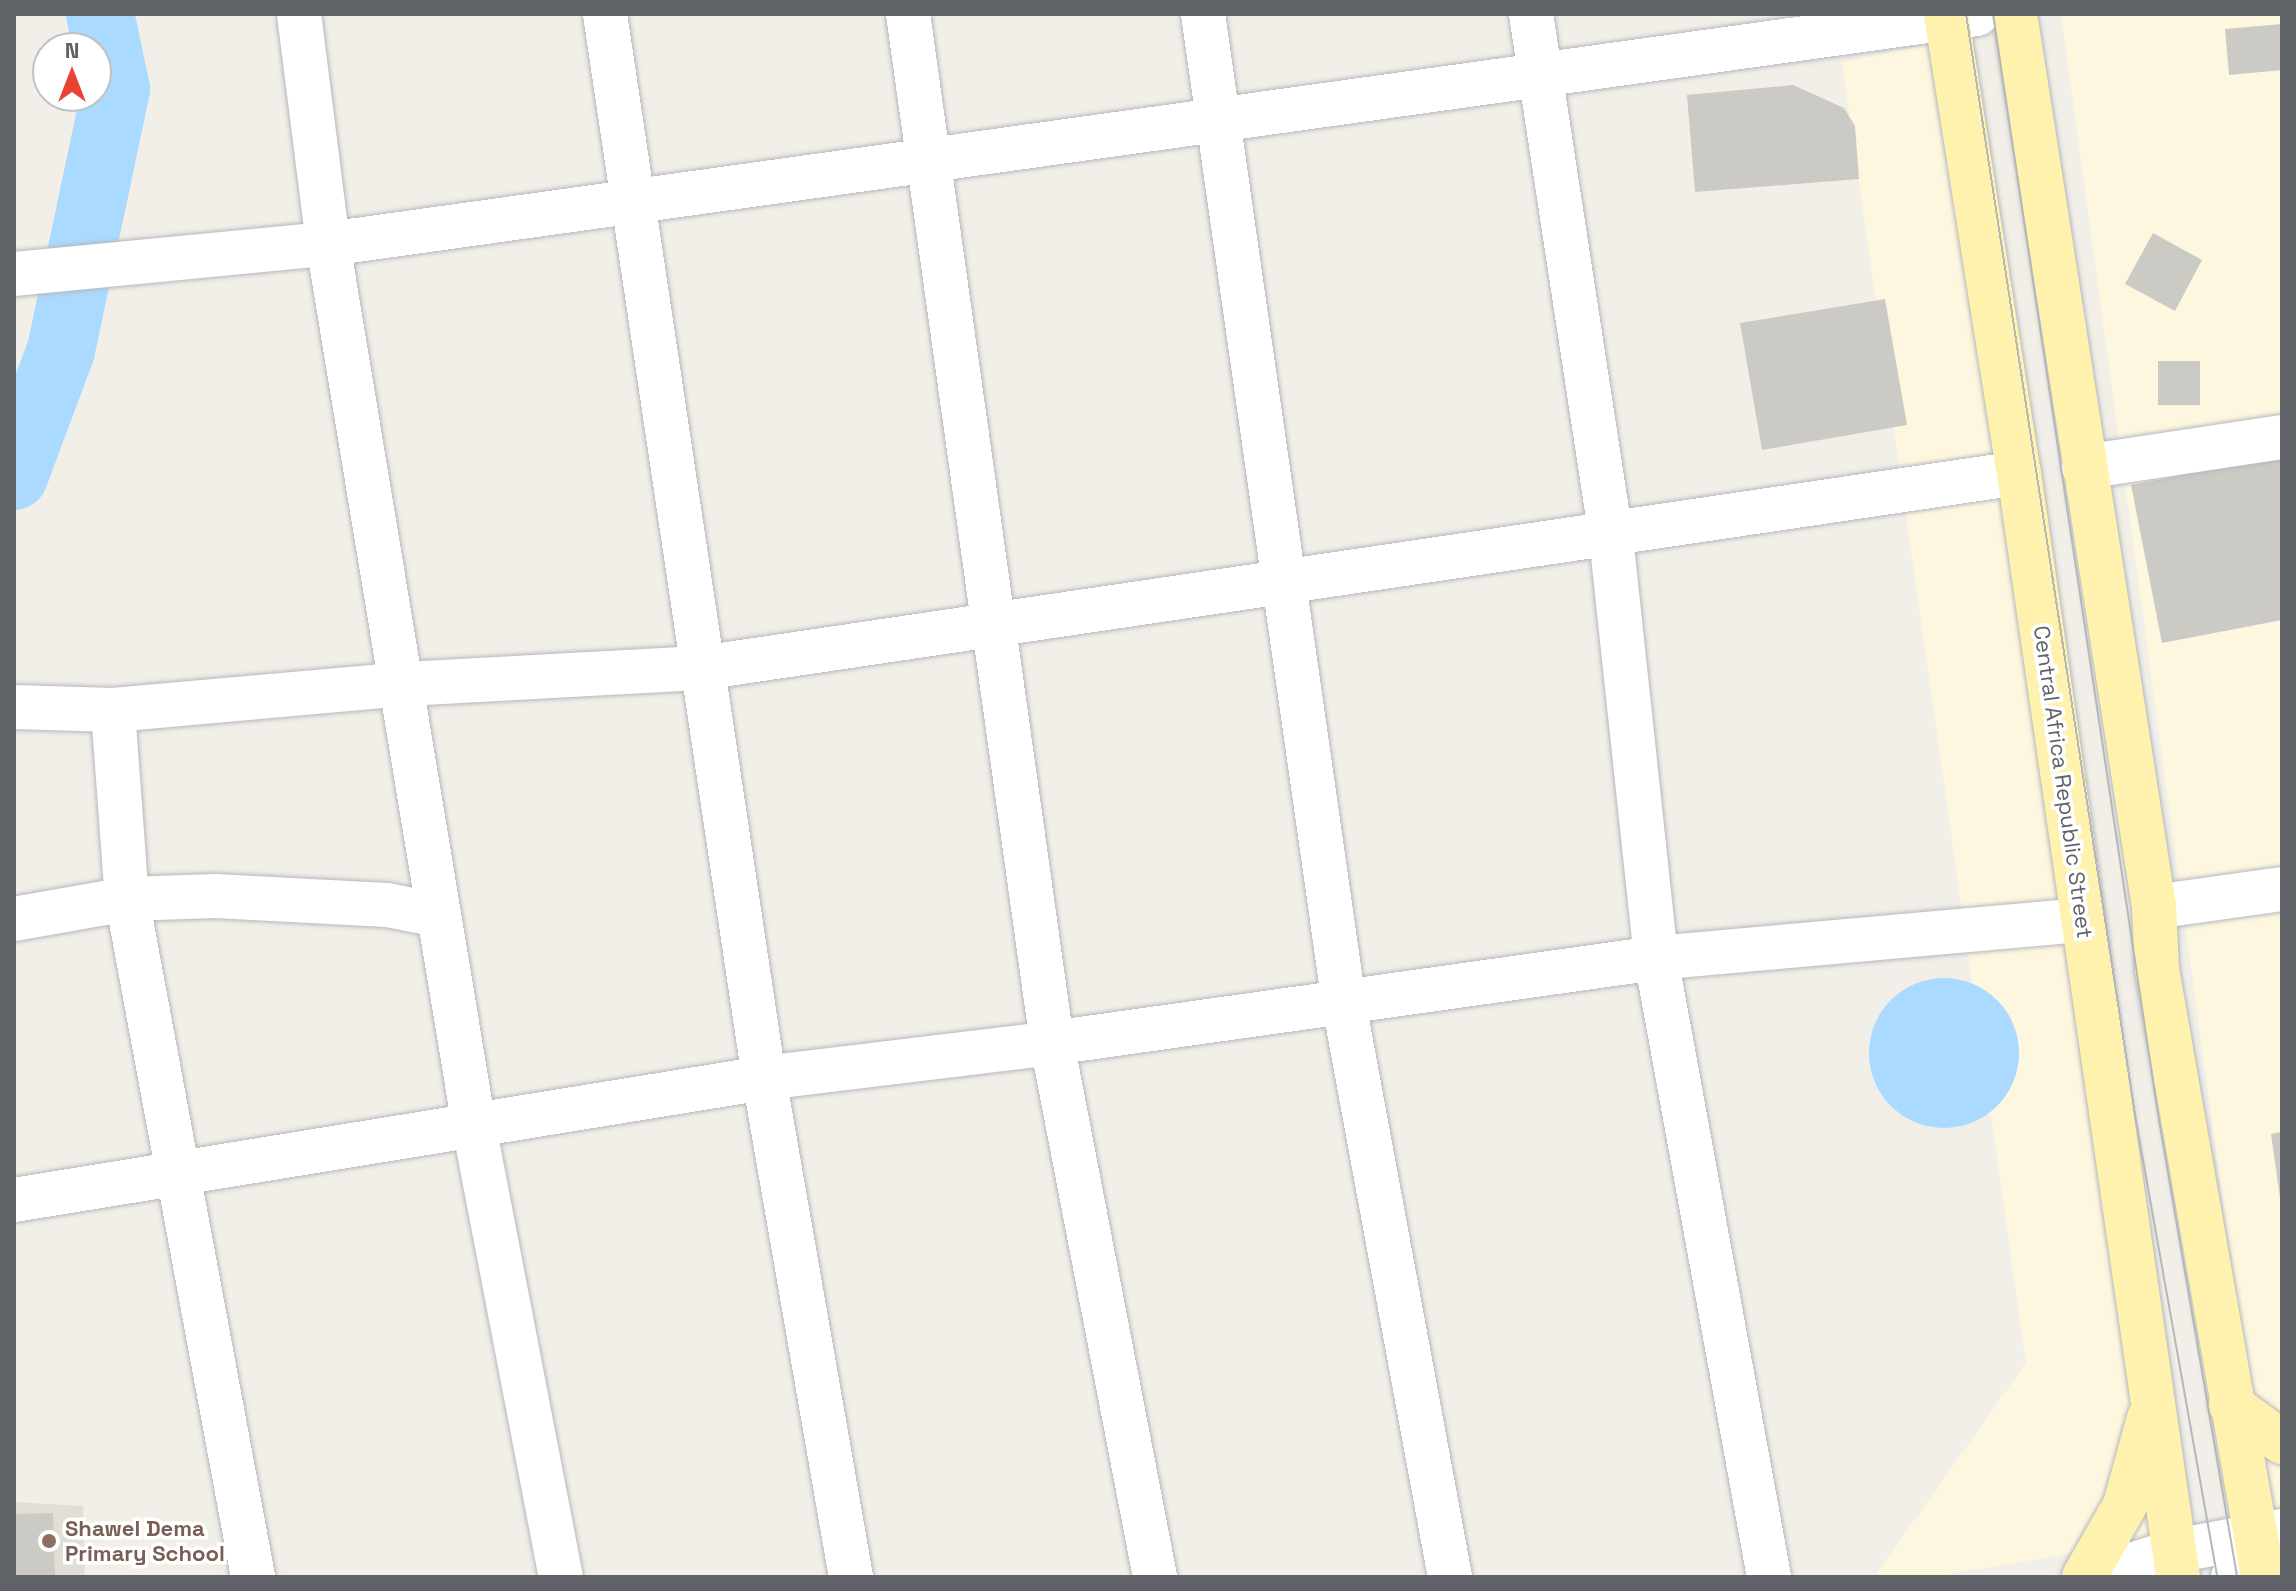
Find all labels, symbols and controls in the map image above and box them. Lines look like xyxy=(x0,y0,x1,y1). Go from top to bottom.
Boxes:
north arrow xyxy=(32,32,112,112)
text: N xyxy=(65,36,79,64)
street label: Central Africa Republic Street xyxy=(2028,624,2098,940)
place label: Shawel Dema Primary School xyxy=(65,1515,225,1566)
marker: Shawel Dema Primary School xyxy=(40,1532,58,1550)

